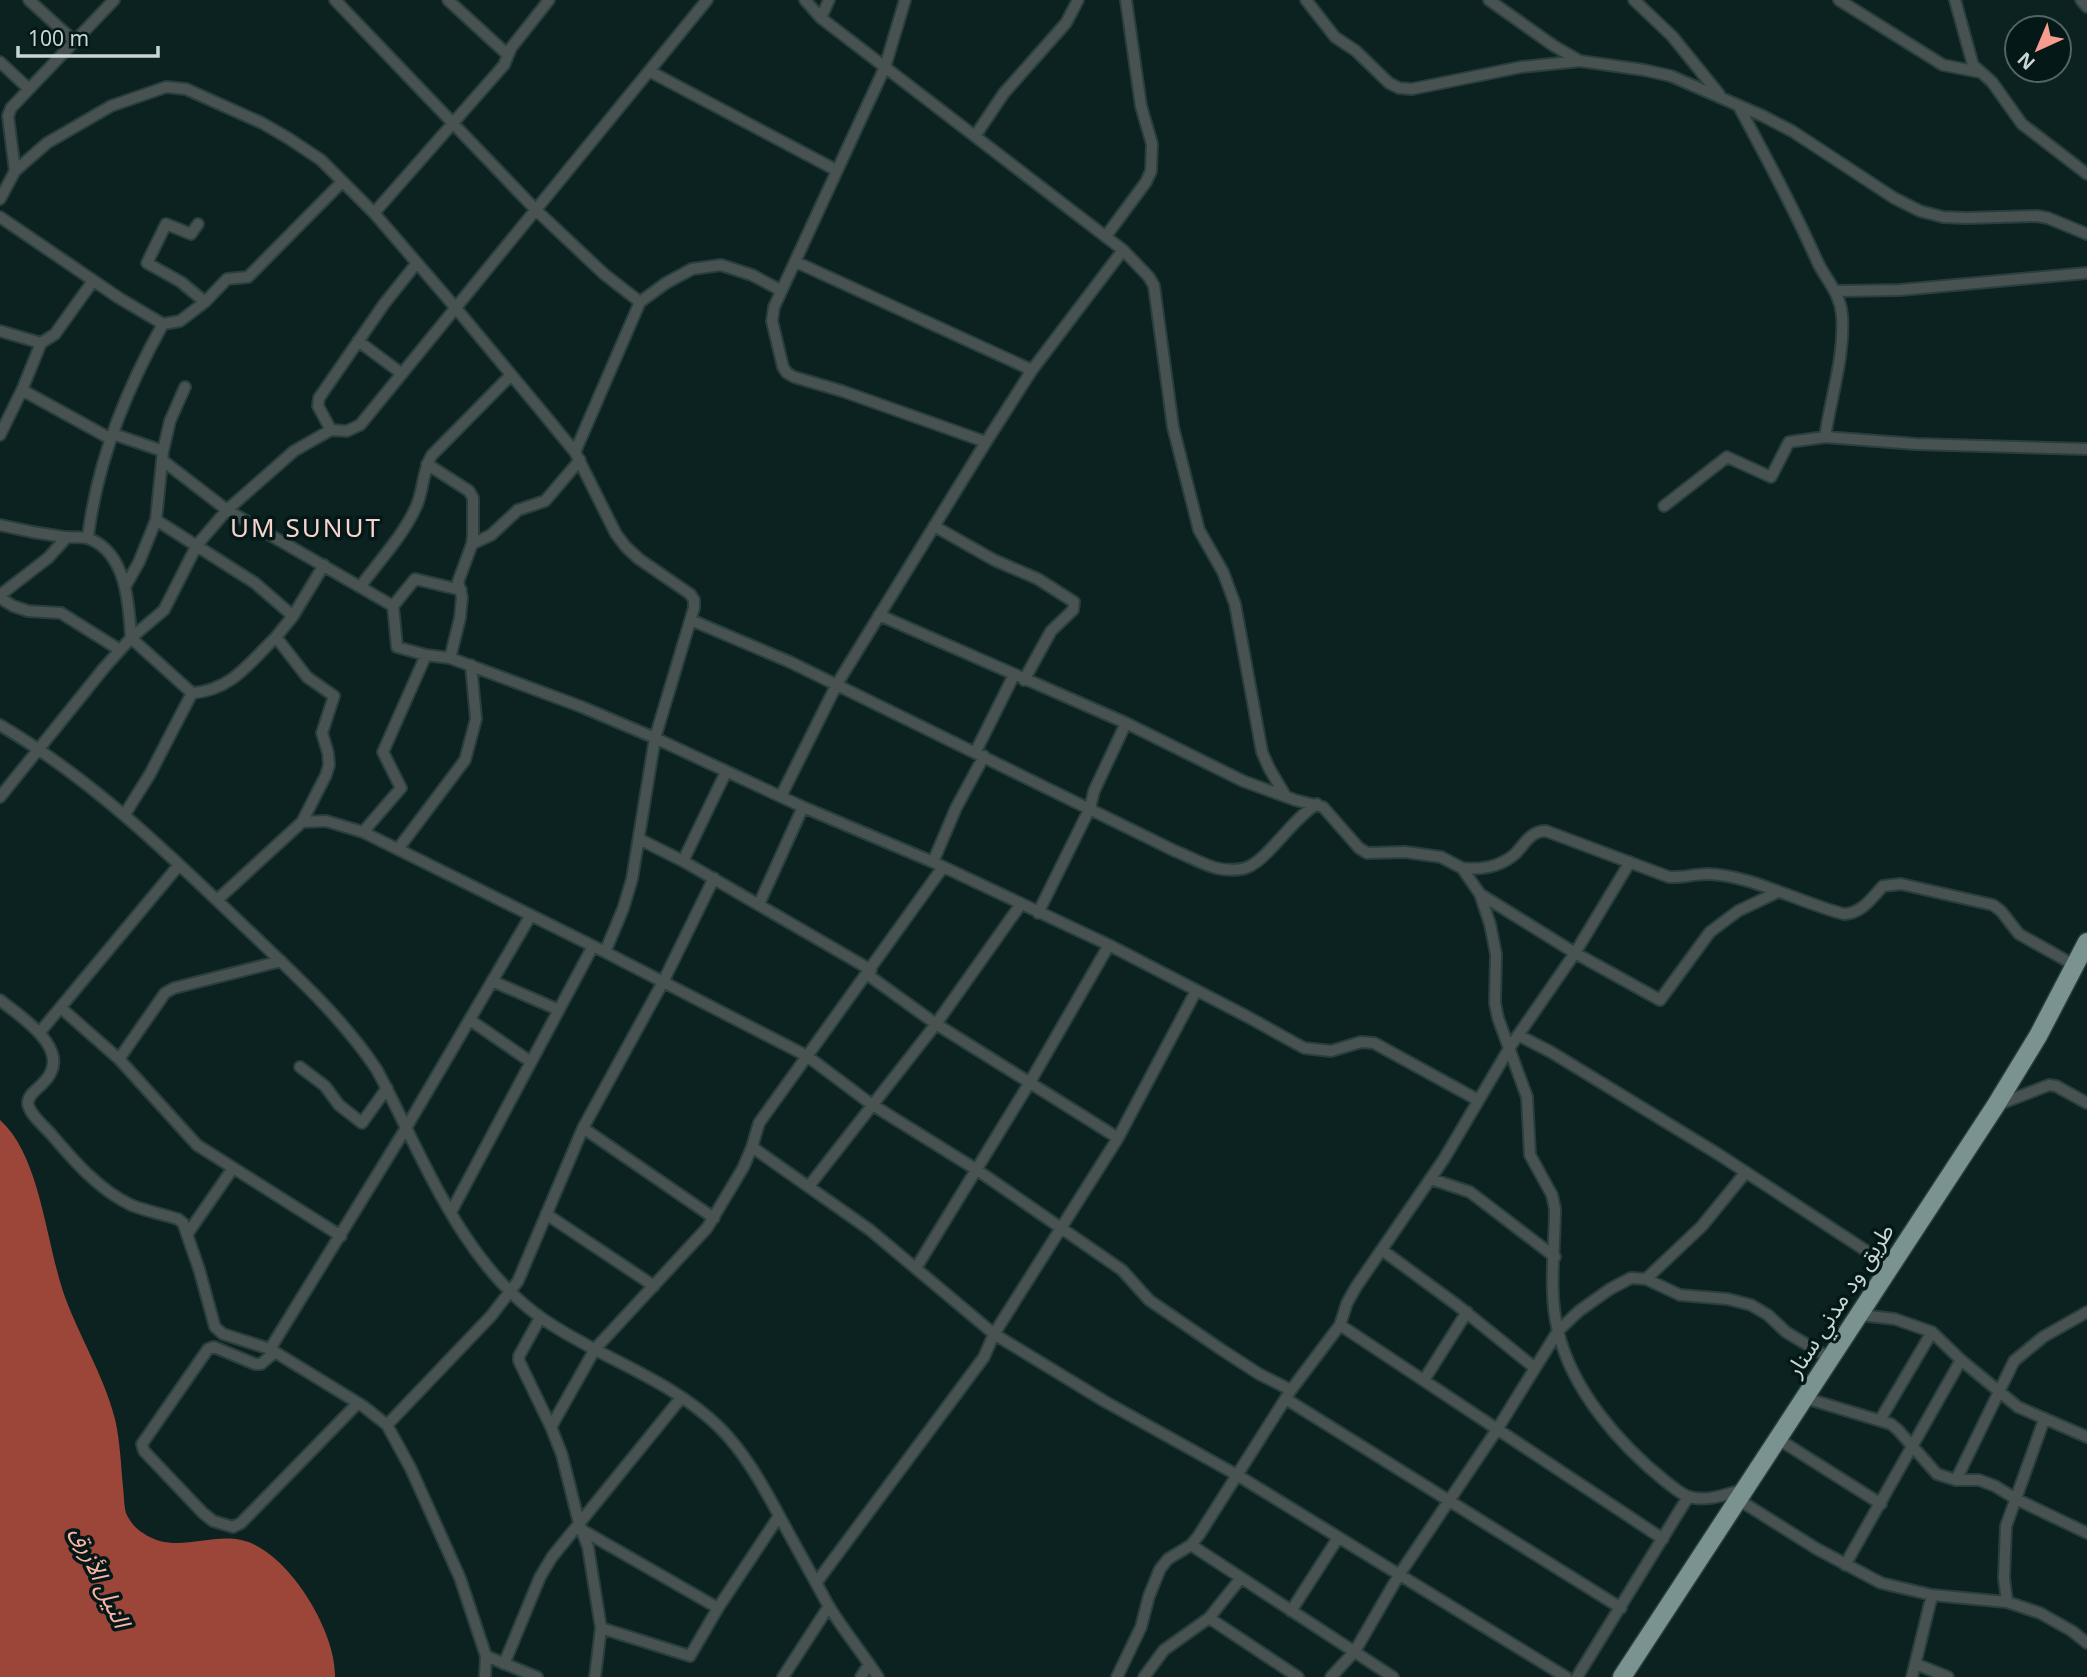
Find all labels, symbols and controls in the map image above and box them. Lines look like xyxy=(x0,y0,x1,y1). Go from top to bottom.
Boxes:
scale bar xyxy=(18,14,158,58)
north arrow xyxy=(2003,14,2073,84)
text: 100 m xyxy=(28,24,89,52)
text: N xyxy=(2012,47,2041,76)
district label: UM SUNUT xyxy=(230,509,382,545)
street label: طريق ود مدني سنار xyxy=(1777,1216,1903,1385)
water label: النيل الأزرق xyxy=(64,1520,140,1634)

